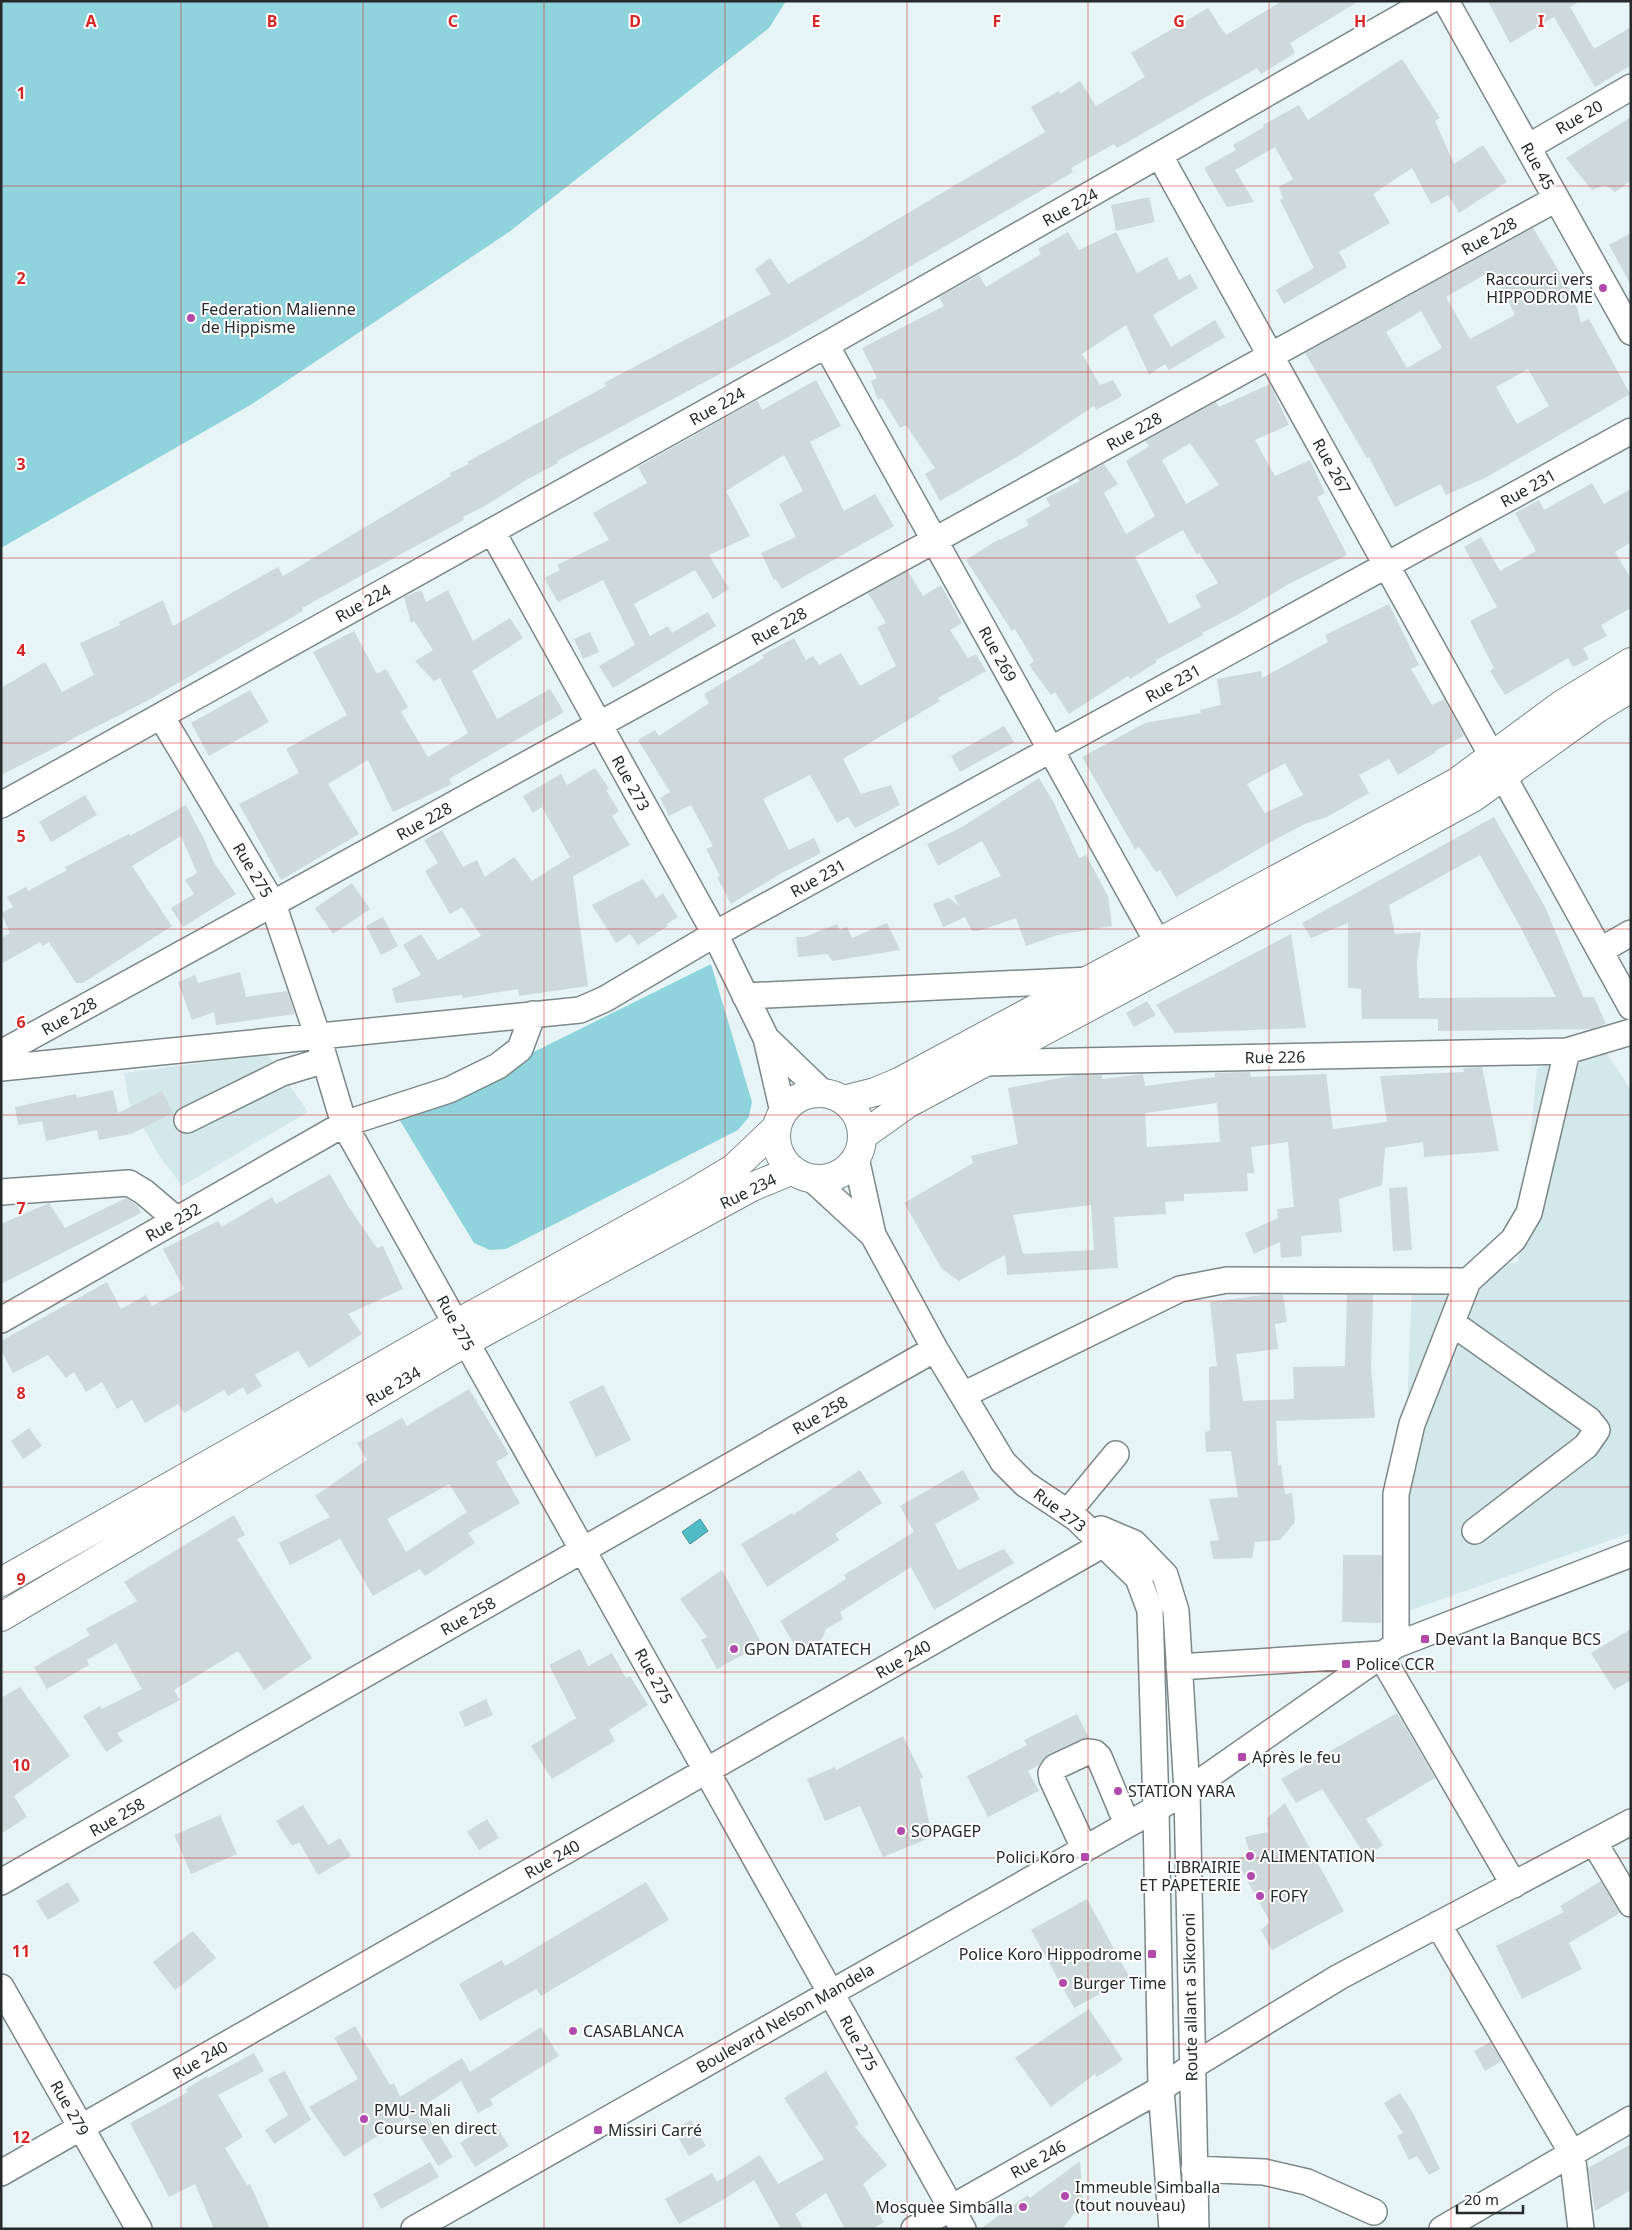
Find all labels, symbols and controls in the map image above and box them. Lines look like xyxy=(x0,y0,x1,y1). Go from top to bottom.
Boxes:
text: A xyxy=(85,10,97,32)
text: B xyxy=(267,10,277,32)
text: C xyxy=(448,10,458,32)
text: D xyxy=(629,10,641,32)
text: E xyxy=(812,10,821,32)
text: F xyxy=(993,10,1001,32)
text: G xyxy=(1173,10,1185,32)
text: H xyxy=(1354,10,1366,32)
text: I xyxy=(1538,10,1544,32)
text: 1 xyxy=(16,82,26,104)
street label: Rue 20 xyxy=(1551,95,1607,139)
street label: Rue 45 xyxy=(1516,138,1560,194)
street label: Rue 224 xyxy=(1038,183,1102,231)
street label: Rue 228 xyxy=(1457,212,1521,260)
text: 2 xyxy=(16,267,26,289)
place label: Raccourci vers HIPPODROME xyxy=(1485,268,1593,308)
marker: Raccourci vers HIPPODROME xyxy=(1597,282,1609,294)
place label: Federation Malienne de Hippisme xyxy=(201,298,356,338)
marker: Federation Malienne de Hippisme xyxy=(185,312,197,324)
street label: Rue 224 xyxy=(685,382,749,430)
street label: Rue 228 xyxy=(1102,407,1166,455)
street label: Rue 267 xyxy=(1308,434,1356,498)
text: 3 xyxy=(16,453,26,475)
street label: Rue 231 xyxy=(1496,464,1560,512)
street label: Rue 224 xyxy=(331,579,395,627)
street label: Rue 228 xyxy=(747,602,811,650)
street label: Rue 269 xyxy=(974,622,1022,686)
text: 4 xyxy=(16,639,26,661)
street label: Rue 231 xyxy=(1141,659,1205,707)
street label: Rue 273 xyxy=(607,751,655,815)
street label: Rue 228 xyxy=(392,797,456,845)
text: 5 xyxy=(16,825,26,847)
street label: Rue 275 xyxy=(228,838,278,902)
street label: Rue 231 xyxy=(786,854,850,902)
street label: Rue 228 xyxy=(37,992,101,1040)
text: 6 xyxy=(16,1011,26,1033)
street label: Rue 226 xyxy=(1245,1045,1305,1069)
street label: Rue 234 xyxy=(716,1168,780,1214)
text: 7 xyxy=(16,1197,26,1219)
street label: Rue 232 xyxy=(141,1197,205,1247)
street label: Rue 275 xyxy=(432,1291,480,1355)
street label: Rue 234 xyxy=(361,1361,425,1411)
text: 8 xyxy=(16,1382,26,1404)
street label: Rue 258 xyxy=(788,1390,852,1440)
street label: Rue 273 xyxy=(1029,1483,1091,1537)
text: 9 xyxy=(16,1568,26,1590)
street label: Rue 258 xyxy=(436,1591,500,1641)
place label: Devant la Banque BCS xyxy=(1435,1628,1601,1650)
marker: Devant la Banque BCS xyxy=(1419,1633,1431,1645)
street label: Rue 240 xyxy=(871,1634,935,1684)
place label: GPON DATATECH xyxy=(744,1638,871,1660)
marker: GPON DATATECH xyxy=(728,1643,740,1655)
street label: Rue 275 xyxy=(630,1644,678,1708)
place label: Police CCR xyxy=(1356,1653,1434,1675)
marker: Police CCR xyxy=(1340,1658,1352,1670)
place label: Après le feu xyxy=(1252,1746,1341,1768)
marker: Après le feu xyxy=(1236,1751,1248,1763)
text: 10 xyxy=(12,1754,30,1776)
place label: STATION YARA xyxy=(1128,1780,1236,1802)
marker: STATION YARA xyxy=(1112,1785,1124,1797)
street label: Rue 258 xyxy=(85,1792,149,1842)
place label: SOPAGEP xyxy=(911,1820,981,1842)
marker: SOPAGEP xyxy=(895,1825,907,1837)
street label: Rue 240 xyxy=(520,1834,584,1884)
place label: ALIMENTATION xyxy=(1260,1845,1375,1867)
place label: Polici Koro xyxy=(996,1846,1075,1868)
marker: ALIMENTATION xyxy=(1244,1850,1256,1862)
marker: Polici Koro xyxy=(1079,1851,1091,1863)
place label: LIBRAIRIE ET PAPETERIE xyxy=(1139,1856,1241,1896)
marker: LIBRAIRIE ET PAPETERIE xyxy=(1245,1870,1257,1882)
place label: FOFY xyxy=(1270,1885,1309,1907)
marker: FOFY xyxy=(1254,1890,1266,1902)
street label: Route allant a Sikoroni xyxy=(1178,1912,1202,2082)
text: 11 xyxy=(12,1940,30,1962)
place label: Police Koro Hippodrome xyxy=(959,1943,1142,1965)
marker: Police Koro Hippodrome xyxy=(1146,1948,1158,1960)
street label: Boulevard Nelson Mandela xyxy=(692,1958,878,2078)
place label: Burger Time xyxy=(1073,1972,1166,1994)
marker: Burger Time xyxy=(1057,1977,1069,1989)
street label: Rue 275 xyxy=(835,2011,883,2075)
place label: CASABLANCA xyxy=(583,2020,685,2042)
marker: CASABLANCA xyxy=(567,2025,579,2037)
street label: Rue 240 xyxy=(168,2035,232,2085)
street label: Rue 279 xyxy=(45,2076,95,2140)
place label: PMU- Mali Course en direct xyxy=(374,2099,497,2139)
marker: PMU- Mali Course en direct xyxy=(358,2113,370,2125)
place label: Missiri Carré xyxy=(608,2119,702,2141)
marker: Missiri Carré xyxy=(592,2124,604,2136)
text: 12 xyxy=(12,2126,30,2148)
street label: Rue 246 xyxy=(1006,2135,1070,2183)
place label: Immeuble Simballa (tout nouveau) xyxy=(1075,2176,1220,2216)
scale bar xyxy=(1457,2182,1523,2214)
text: 20 m xyxy=(1464,2189,1499,2209)
marker: Immeuble Simballa (tout nouveau) xyxy=(1059,2190,1071,2202)
place label: Mosquee Simballa xyxy=(875,2196,1013,2218)
marker: Mosquee Simballa xyxy=(1017,2201,1029,2213)

